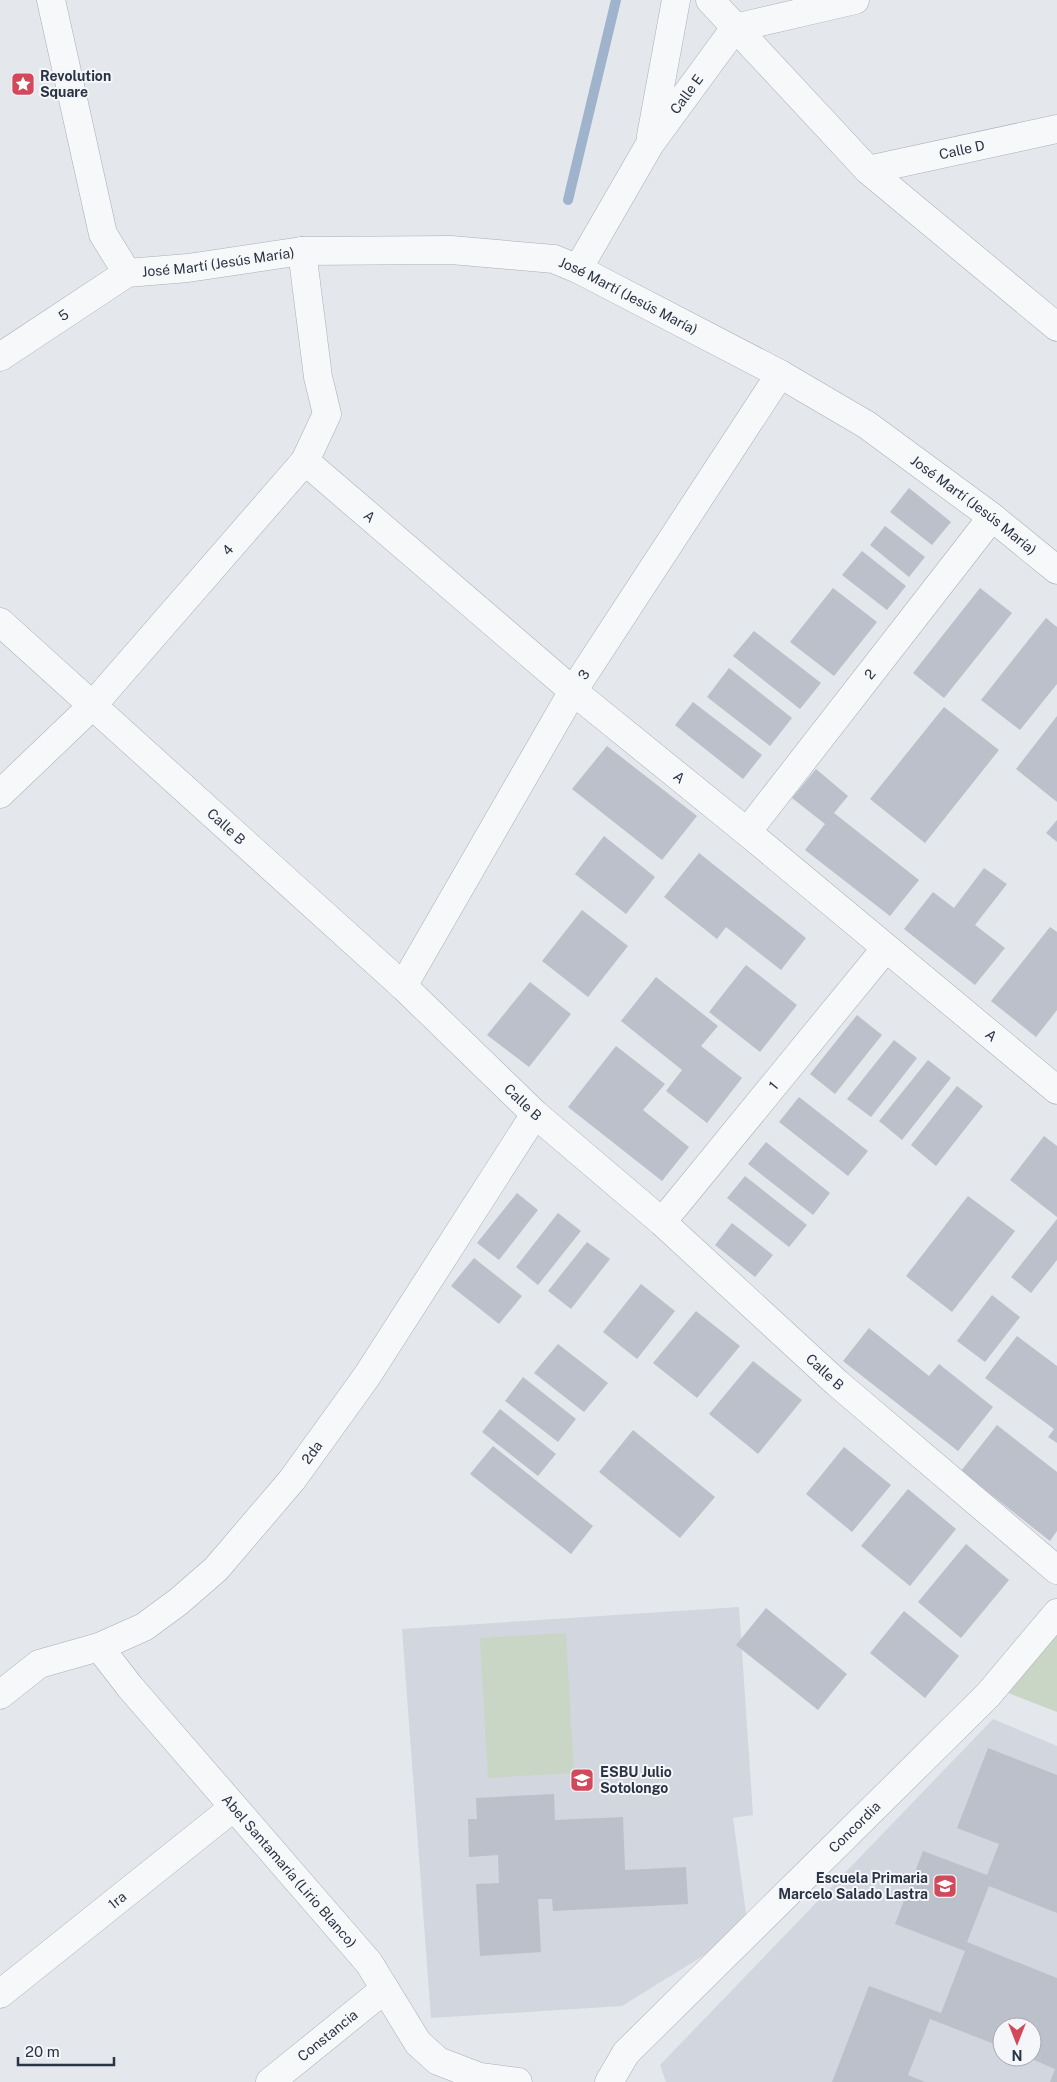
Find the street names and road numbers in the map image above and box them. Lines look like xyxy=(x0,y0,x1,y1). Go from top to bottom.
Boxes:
street label: Calle E xyxy=(667,71,706,117)
street label: Calle D xyxy=(938,137,986,162)
street label: José Martí (Jesús María) xyxy=(141,244,295,280)
street label: José Martí (Jesús María) xyxy=(557,254,700,338)
street label: 5 xyxy=(55,306,72,324)
street label: José Martí (Jesús María) xyxy=(908,452,1040,558)
street label: A xyxy=(361,507,379,526)
street label: 4 xyxy=(219,541,237,559)
street label: 3 xyxy=(575,666,593,683)
street label: 2 xyxy=(861,666,879,682)
street label: A xyxy=(670,768,688,787)
street label: Calle B xyxy=(204,805,249,848)
street label: A xyxy=(982,1026,1000,1045)
street label: 1 xyxy=(765,1078,781,1093)
street label: Calle B xyxy=(501,1081,545,1124)
street label: Calle B xyxy=(803,1350,847,1393)
street label: 2da xyxy=(298,1438,326,1467)
street label: Abel Santamaría (Lirio Blanco) xyxy=(219,1791,360,1951)
street label: Concordia xyxy=(825,1798,884,1856)
street label: 1ra xyxy=(105,1888,129,1912)
street label: Constancia xyxy=(294,2006,361,2064)

